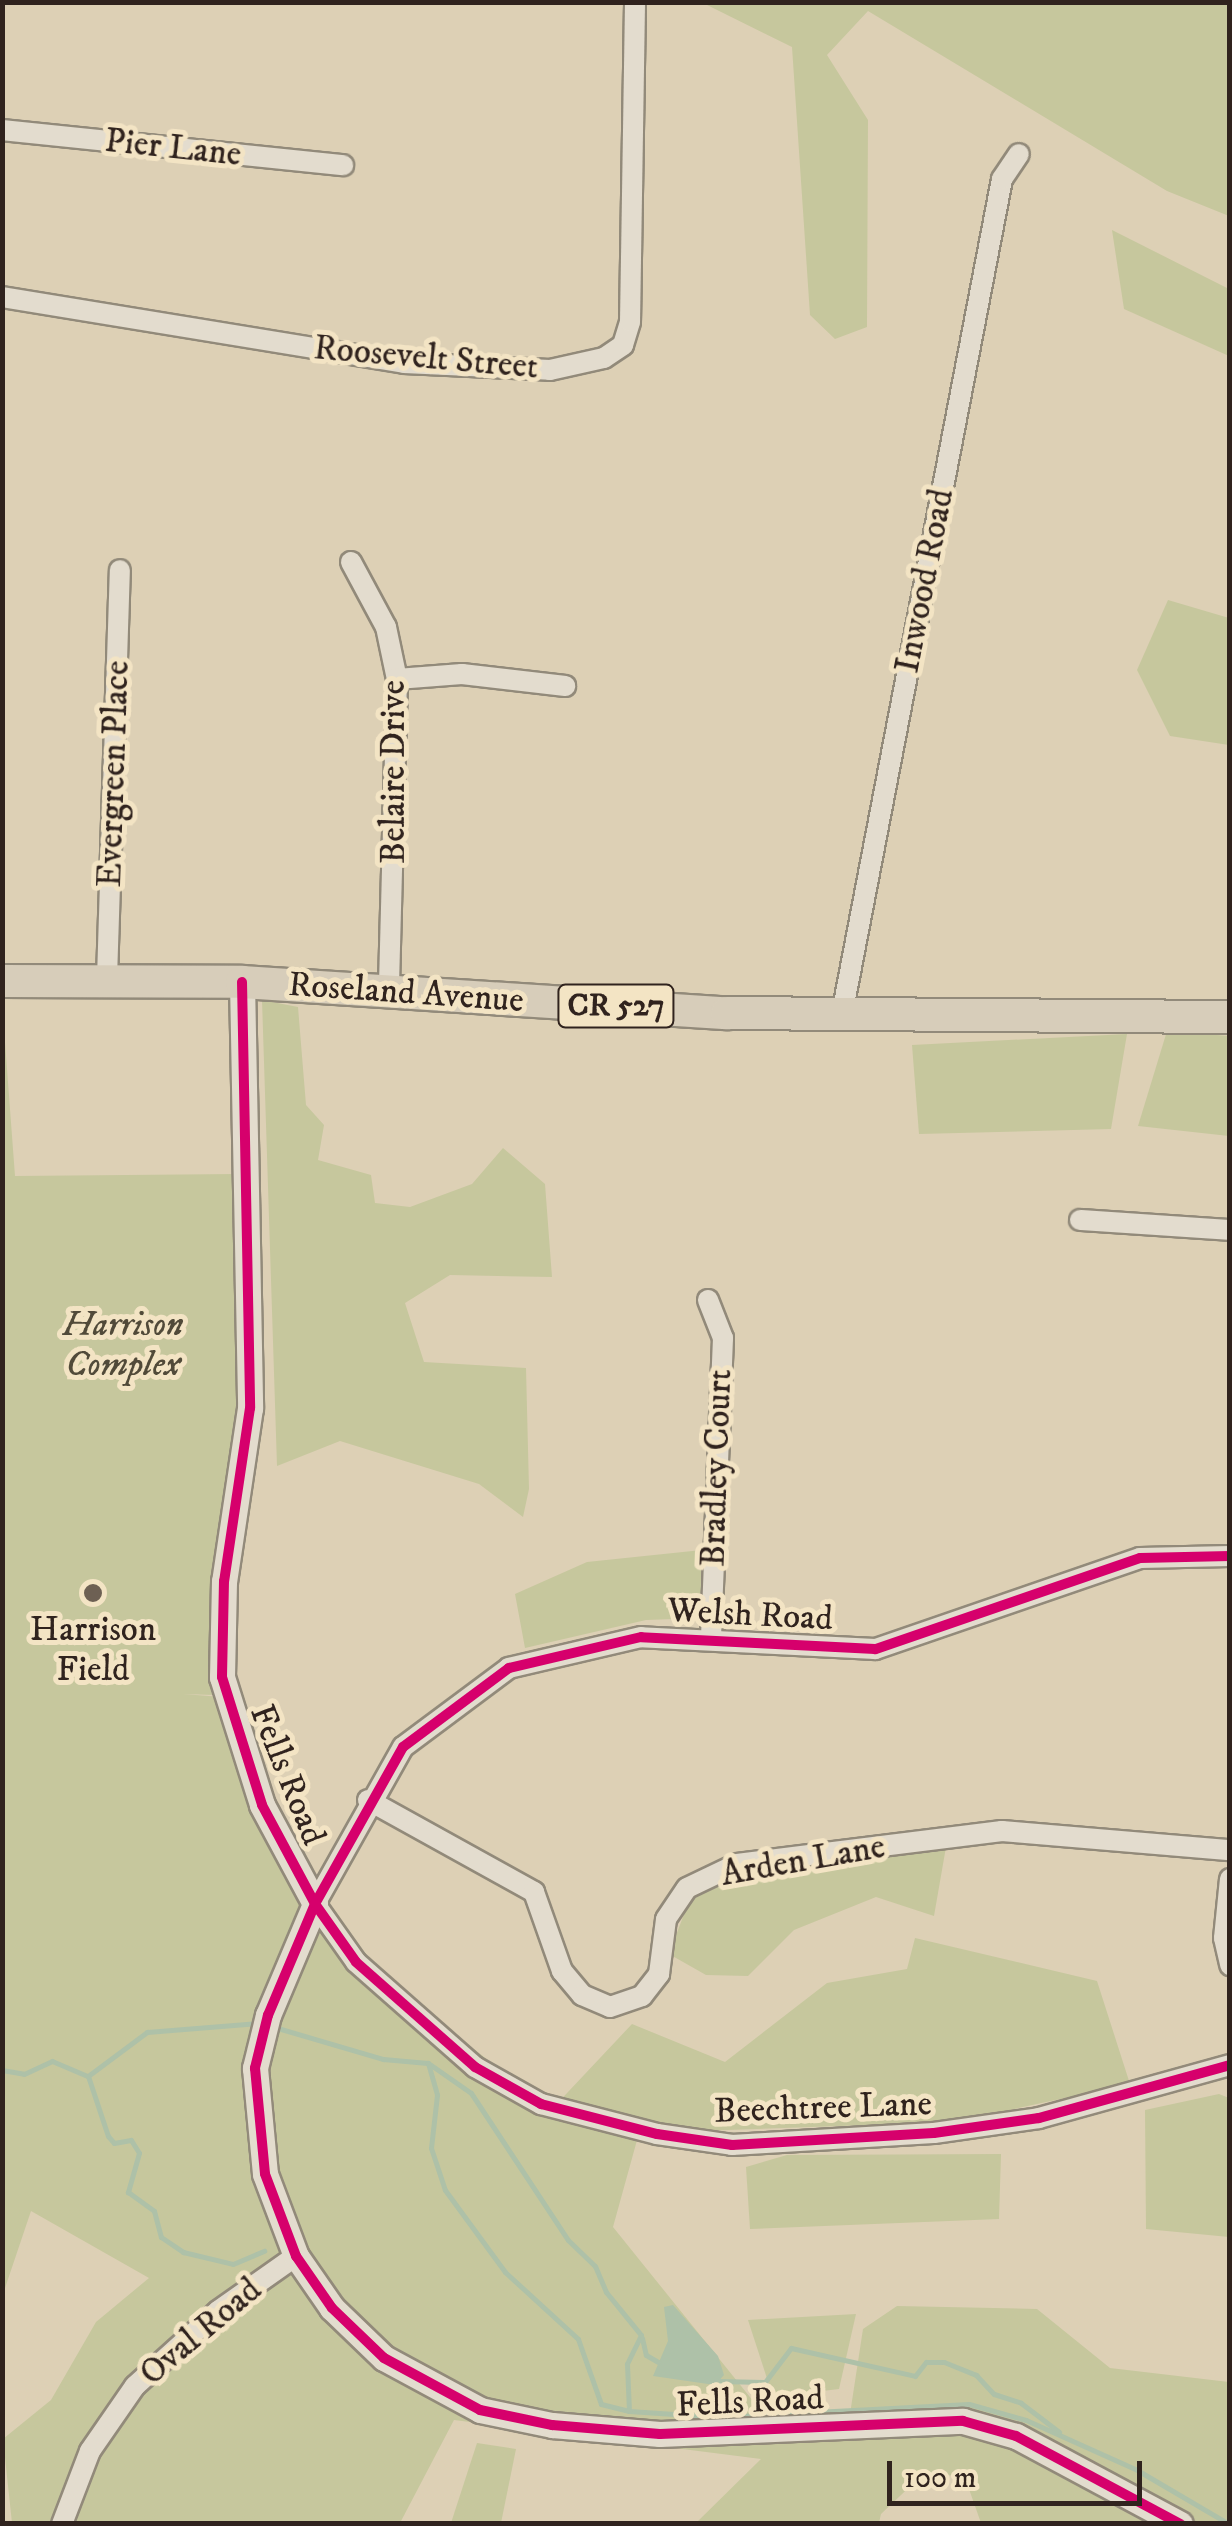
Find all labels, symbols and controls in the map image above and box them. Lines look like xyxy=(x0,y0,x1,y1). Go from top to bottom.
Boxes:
street label: Pier Lane xyxy=(103,120,243,176)
street label: Roosevelt Street xyxy=(312,327,540,389)
street label: Inwood Road xyxy=(887,486,963,676)
street label: Evergreen Place xyxy=(89,660,139,888)
street label: Belaire Drive xyxy=(373,680,415,864)
street label: Roseland Avenue xyxy=(287,964,525,1022)
road number: CR 527 xyxy=(556,979,676,1033)
park label: Harrison Complex xyxy=(62,1304,184,1386)
street label: Bradley Court xyxy=(693,1368,741,1568)
marker: Harrison Field xyxy=(82,1582,104,1604)
street label: Welsh Road xyxy=(666,1590,834,1640)
place label: Harrison Field xyxy=(30,1609,156,1691)
street label: Fells Road xyxy=(240,1699,334,1851)
street label: Arden Lane xyxy=(718,1826,888,1896)
street label: Beechtree Lane xyxy=(713,2083,933,2133)
street label: Oval Road xyxy=(132,2269,270,2395)
street label: Fells Road xyxy=(675,2377,825,2427)
scale bar xyxy=(892,2441,1147,2503)
text: 100 m xyxy=(904,2460,976,2497)

